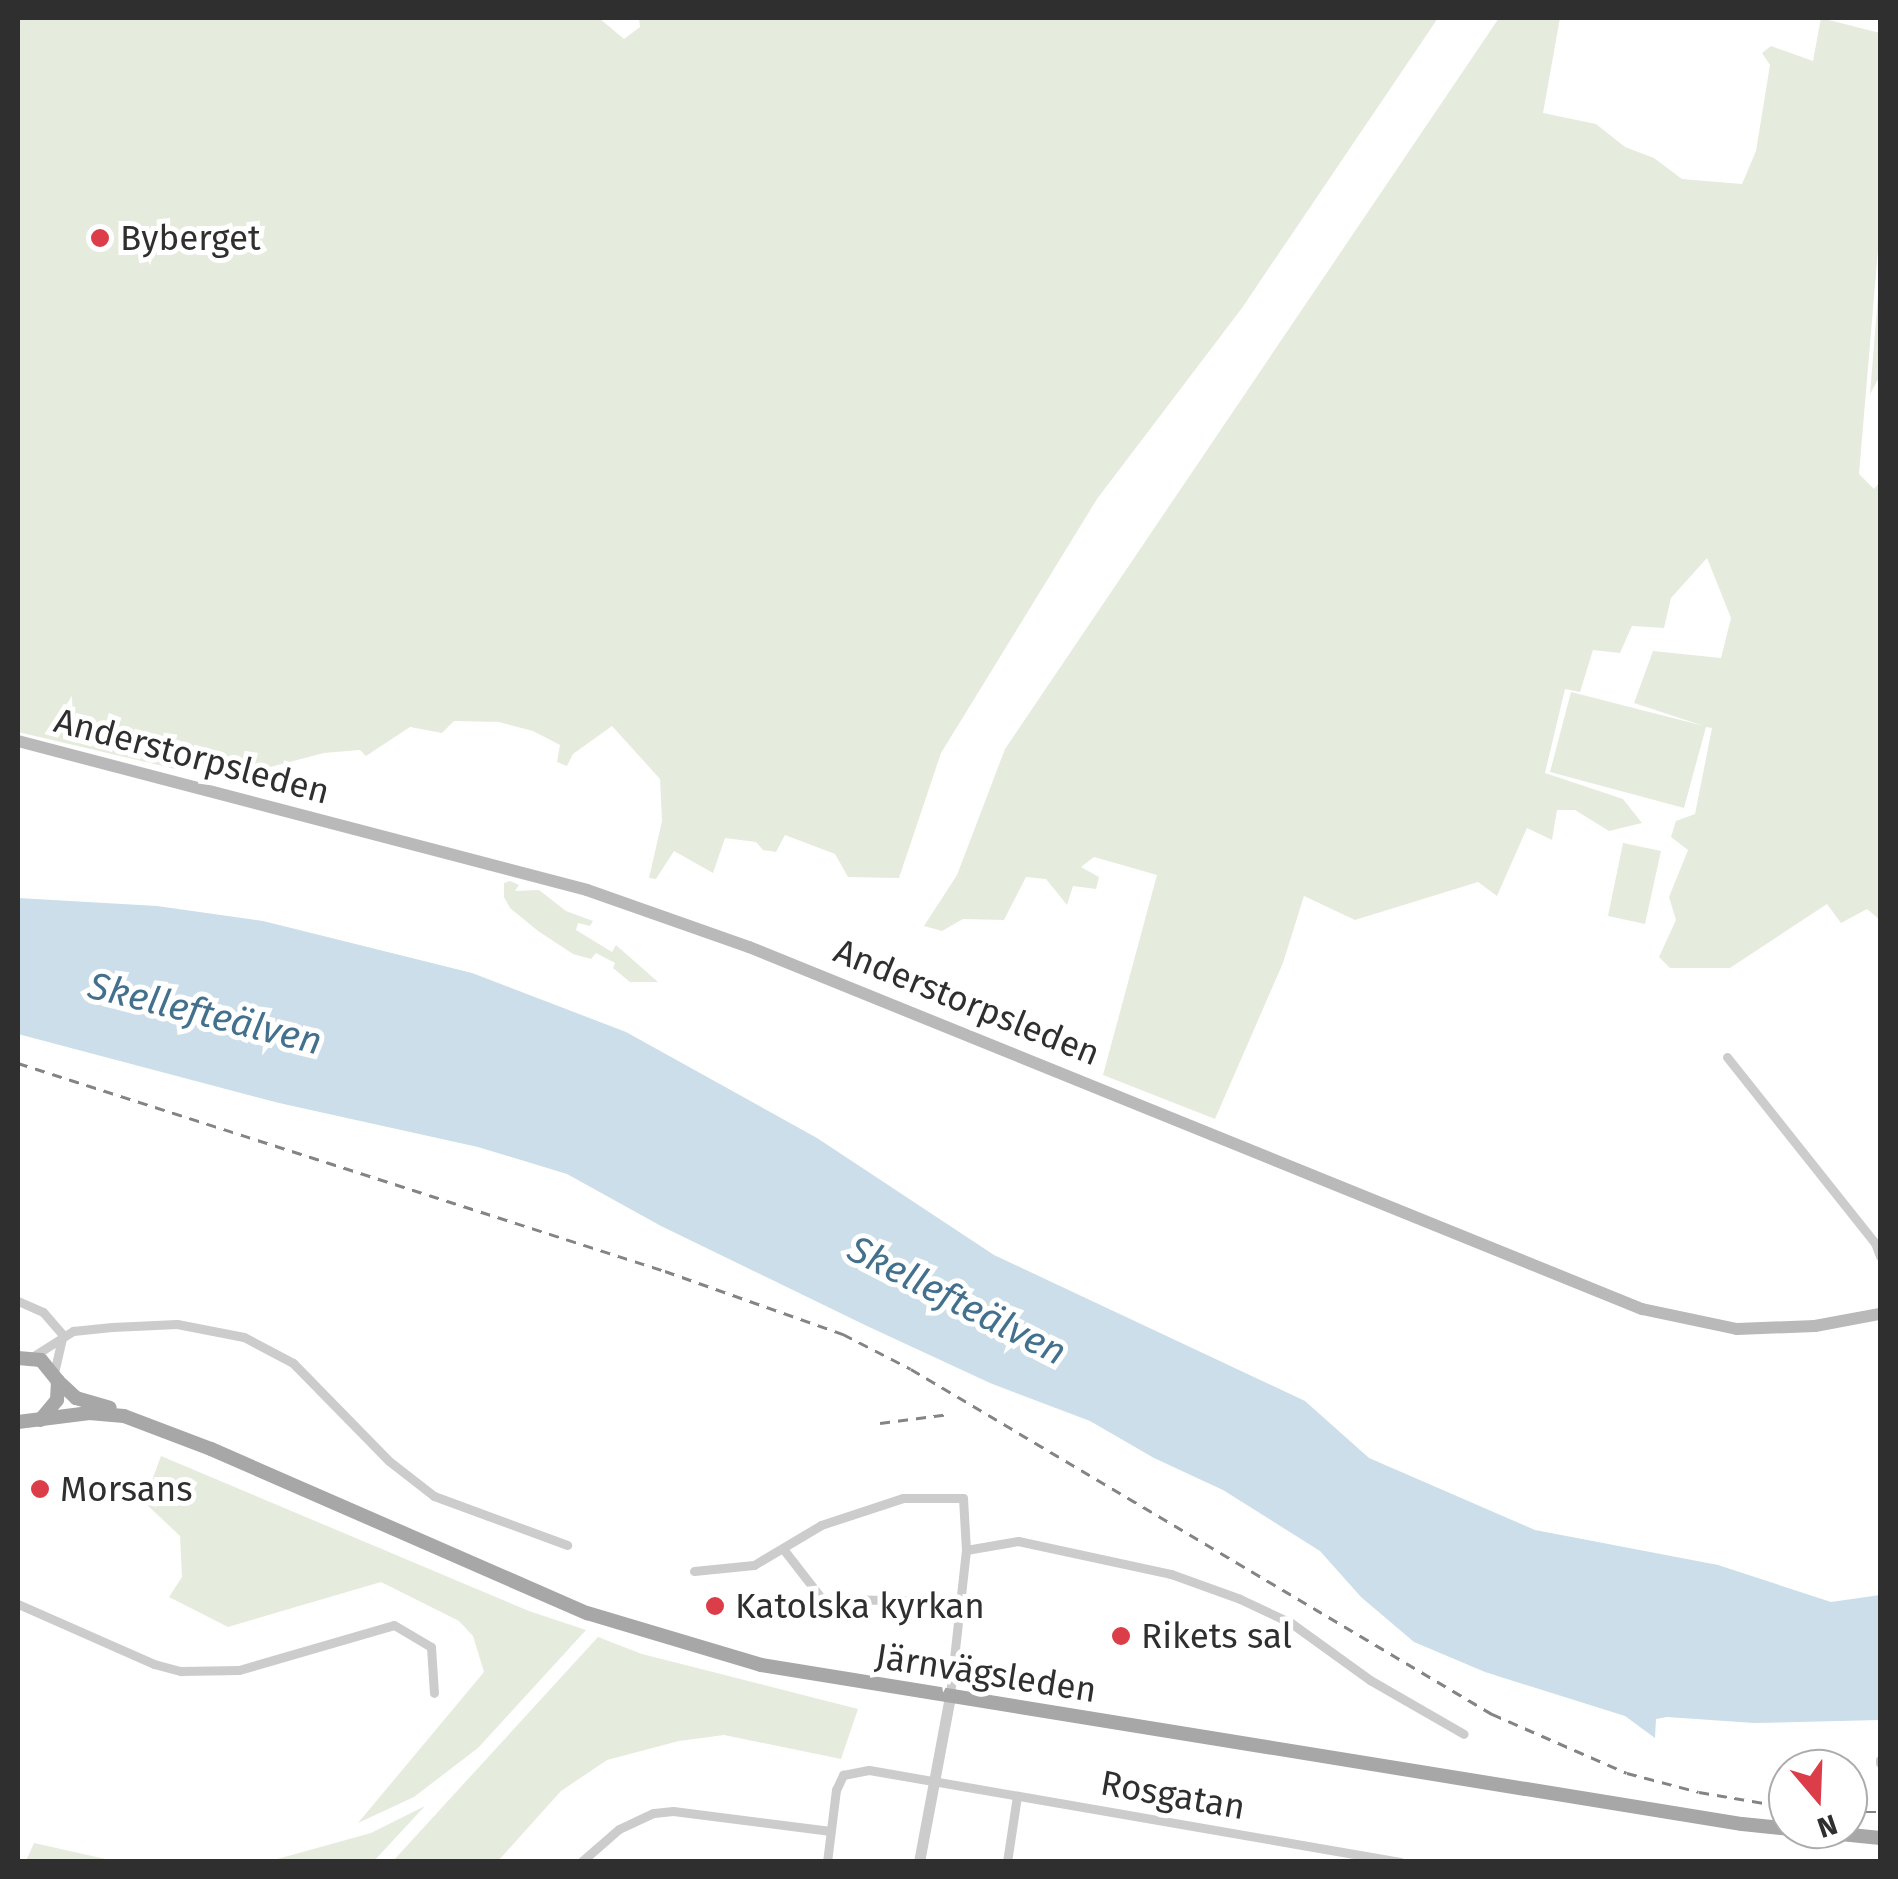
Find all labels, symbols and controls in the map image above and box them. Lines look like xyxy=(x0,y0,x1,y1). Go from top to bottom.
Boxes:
place label: Byberget xyxy=(120,217,261,259)
marker: Byberget xyxy=(89,227,111,249)
street label: Anderstorpsleden xyxy=(50,699,334,813)
street label: Anderstorpsleden xyxy=(828,930,1106,1074)
water label: Skellefteälven xyxy=(84,963,326,1065)
water label: Skellefteälven xyxy=(840,1226,1074,1376)
place label: Morsans xyxy=(60,1468,193,1510)
marker: Morsans xyxy=(29,1478,51,1500)
place label: Katolska kyrkan xyxy=(735,1585,985,1627)
marker: Katolska kyrkan xyxy=(704,1595,726,1617)
place label: Rikets sal xyxy=(1141,1615,1292,1657)
marker: Rikets sal xyxy=(1110,1625,1132,1647)
street label: Järnvägsleden xyxy=(873,1635,1099,1711)
north arrow xyxy=(1768,1749,1868,1849)
street label: Rosgatan xyxy=(1097,1762,1249,1828)
text: N xyxy=(1813,1807,1841,1845)

